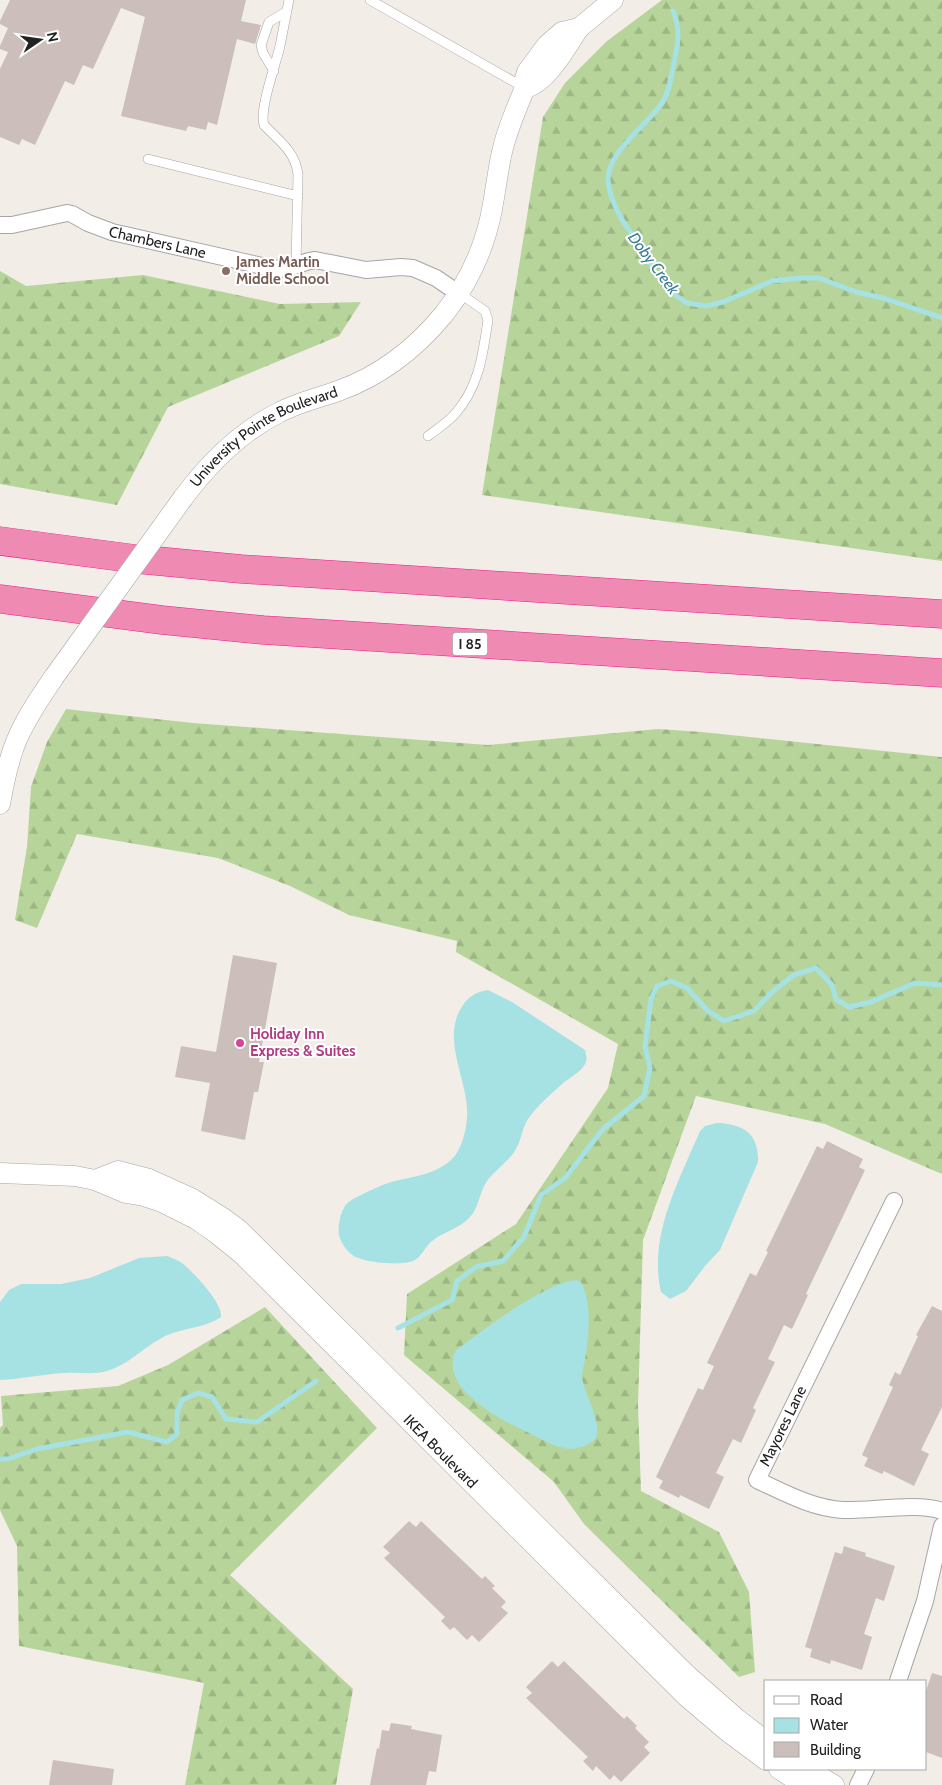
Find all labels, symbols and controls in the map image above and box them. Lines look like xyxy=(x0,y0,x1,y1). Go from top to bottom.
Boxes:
north arrow xyxy=(15,15,65,65)
text: N xyxy=(43,30,63,44)
street label: Chambers Lane xyxy=(107,223,208,262)
water label: Doby Creek xyxy=(624,228,684,299)
place label: James Martin Middle School xyxy=(235,253,329,288)
marker: James Martin Middle School xyxy=(220,265,232,277)
street label: University Pointe Boulevard xyxy=(186,383,340,491)
road number: I 85 xyxy=(452,633,488,656)
place label: Holiday Inn Express & Suites xyxy=(250,1025,356,1060)
marker: Holiday Inn Express & Suites xyxy=(234,1037,246,1049)
street label: Mayores Lane xyxy=(756,1383,810,1469)
street label: IKEA Boulevard xyxy=(400,1411,481,1492)
legend xyxy=(764,1680,927,1770)
text: Road xyxy=(810,1691,843,1709)
text: Water xyxy=(810,1716,848,1734)
text: Building xyxy=(810,1741,861,1759)

